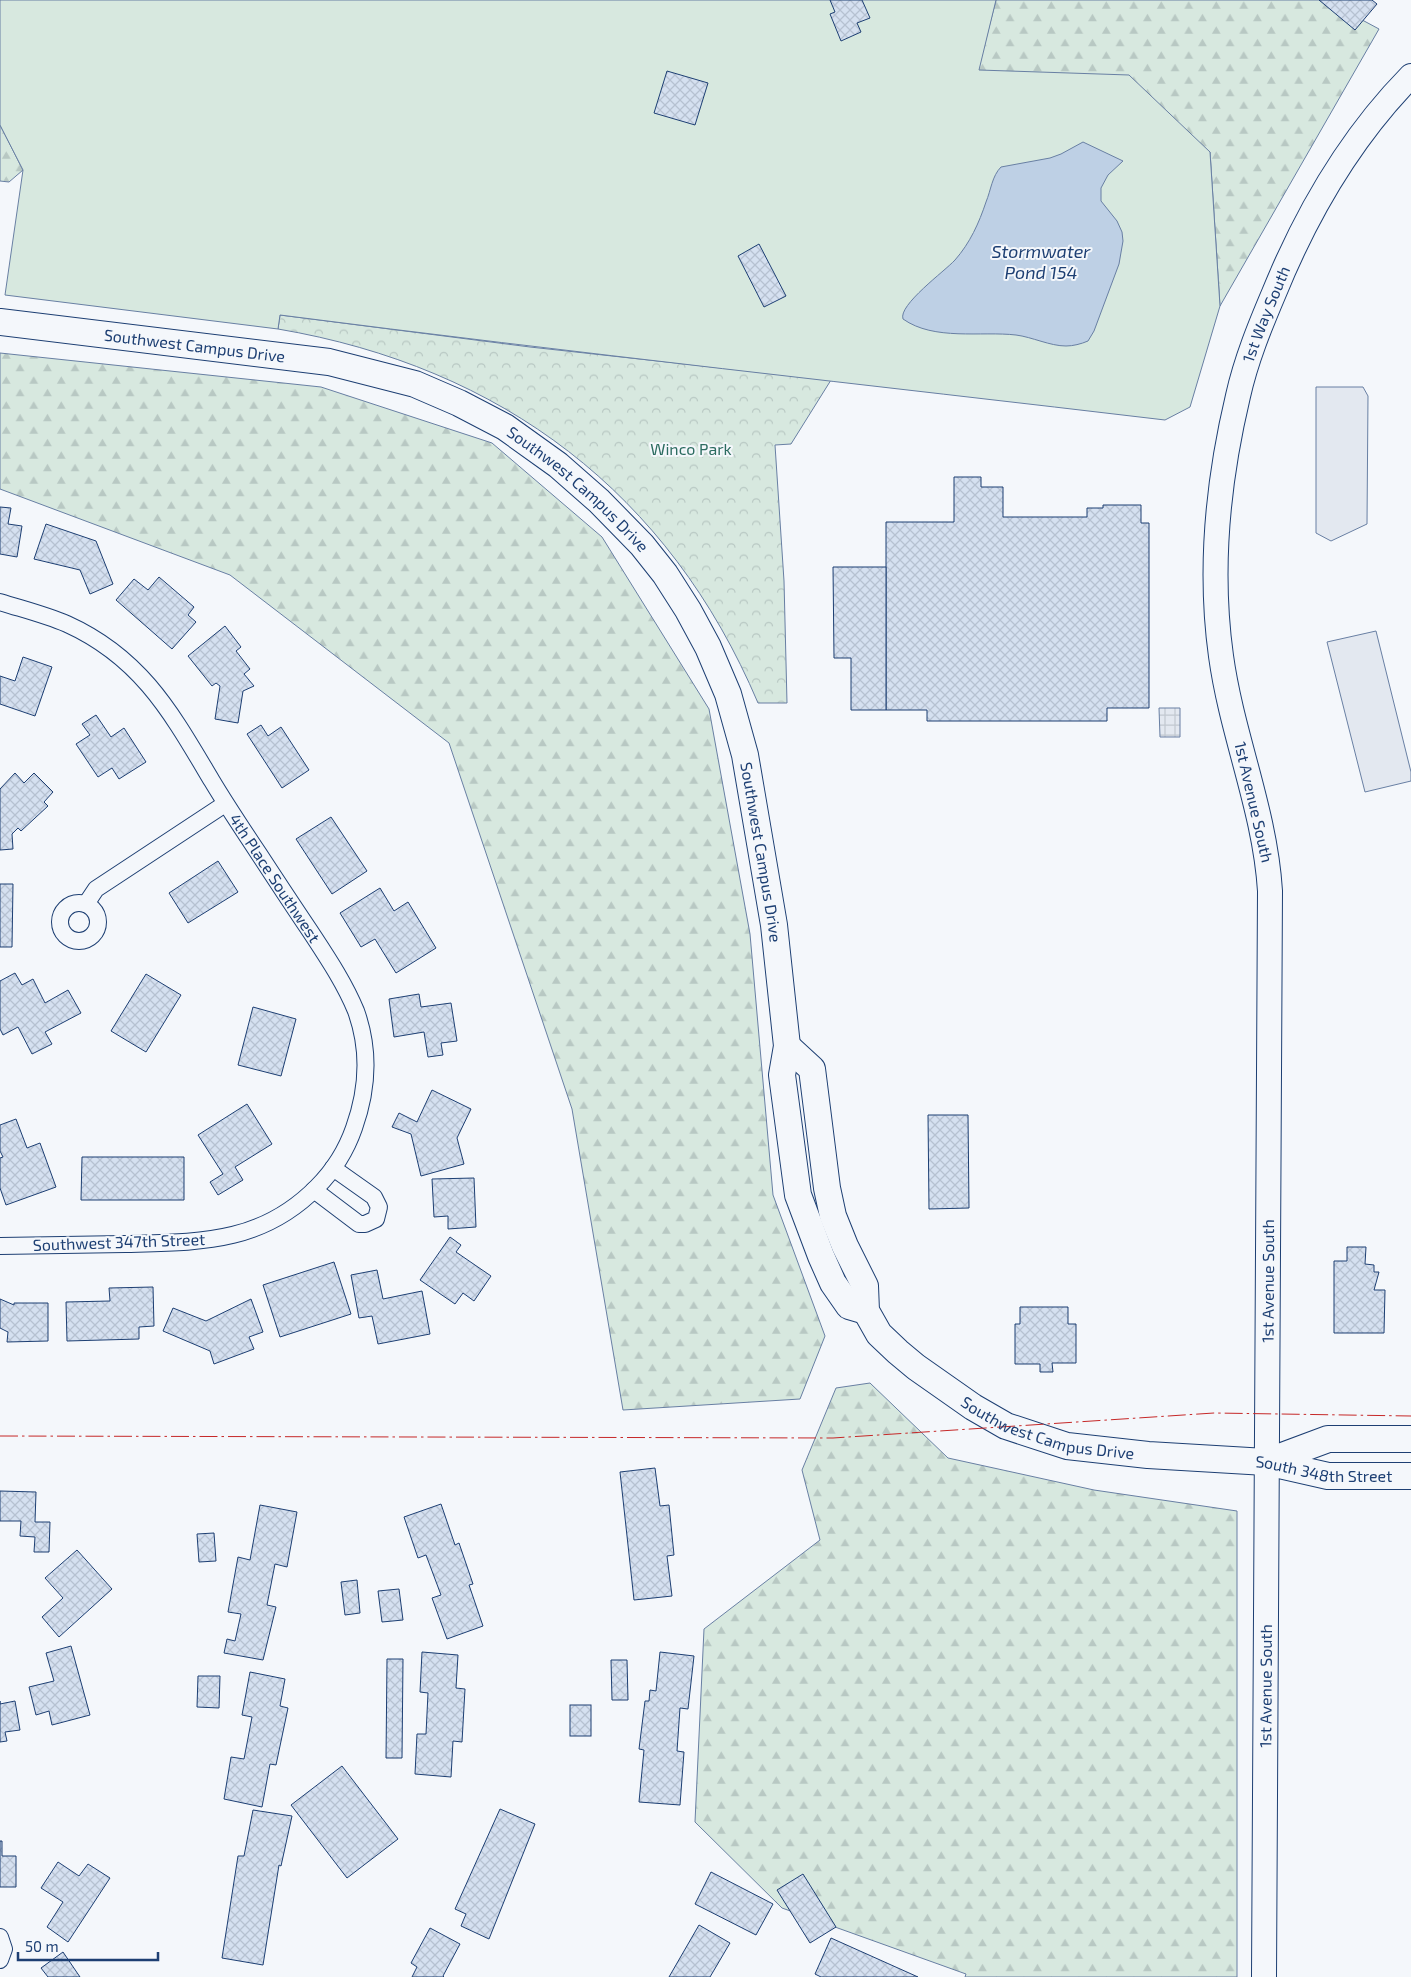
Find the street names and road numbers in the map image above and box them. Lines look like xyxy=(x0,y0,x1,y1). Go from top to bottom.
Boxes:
street label: 1st Way South xyxy=(1238,263,1293,365)
street label: Southwest Campus Drive xyxy=(103,325,286,366)
street label: Southwest Campus Drive xyxy=(504,422,653,555)
street label: 1st Avenue South xyxy=(1231,740,1278,864)
street label: Southwest Campus Drive xyxy=(737,761,786,943)
street label: 4th Place Southwest xyxy=(226,810,325,946)
street label: 1st Avenue South xyxy=(1258,1219,1277,1343)
street label: Southwest 347th Street xyxy=(32,1229,205,1254)
street label: Southwest Campus Drive xyxy=(958,1392,1135,1462)
street label: South 348th Street xyxy=(1255,1451,1392,1485)
street label: 1st Avenue South xyxy=(1255,1624,1275,1748)

